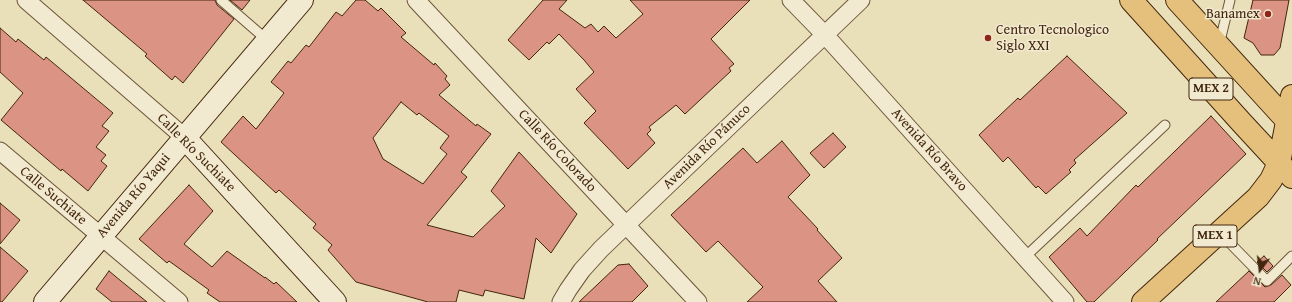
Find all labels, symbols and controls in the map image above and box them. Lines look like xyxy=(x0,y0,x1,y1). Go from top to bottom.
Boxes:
place label: Banamex xyxy=(1206,6,1260,22)
marker: Banamex xyxy=(1263,9,1273,19)
place label: Centro Tecnologico Siglo XXI xyxy=(996,22,1109,54)
marker: Centro Tecnologico Siglo XXI xyxy=(983,33,993,43)
road number: MEX 2 xyxy=(1189,78,1233,100)
street label: Avenida Río Pánuco xyxy=(660,101,754,193)
street label: Avenida Río Bravo xyxy=(887,105,971,195)
street label: Calle Río Colorado xyxy=(514,106,600,196)
street label: Calle Río Suchiate xyxy=(153,110,239,196)
street label: Avenida Río Yaqui xyxy=(94,150,174,242)
street label: Calle Suchiate xyxy=(16,163,90,229)
road number: MEX 1 xyxy=(1193,225,1237,247)
north arrow xyxy=(1240,250,1280,290)
text: N xyxy=(1251,273,1263,290)

